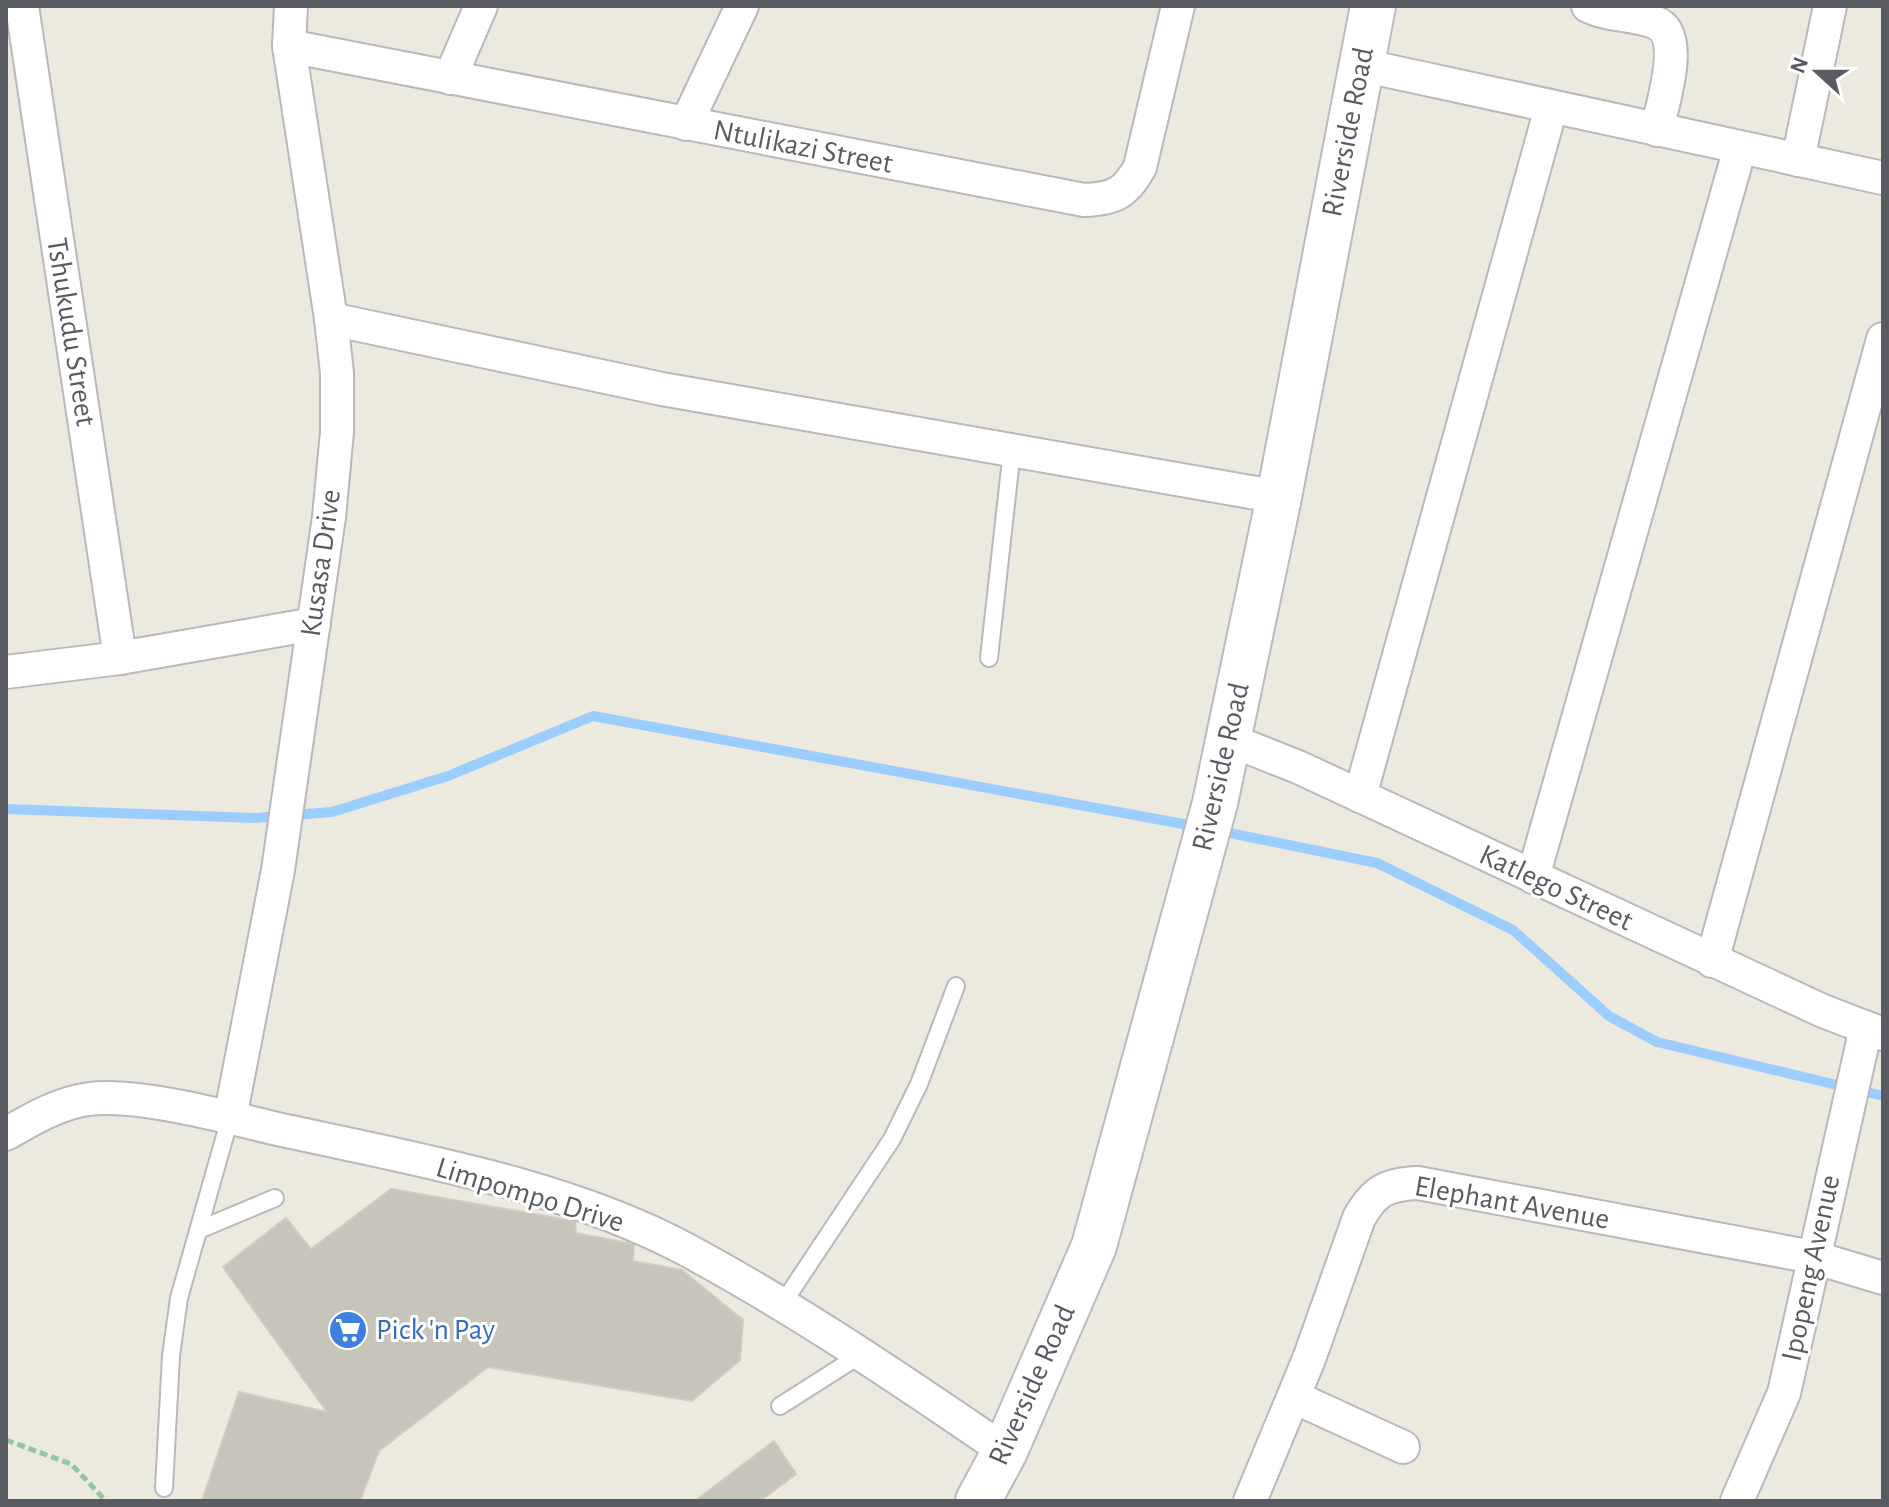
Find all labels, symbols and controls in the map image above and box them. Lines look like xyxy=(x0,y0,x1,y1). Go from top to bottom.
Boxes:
north arrow xyxy=(1777,32,1857,112)
street label: Riverside Road xyxy=(1317,45,1379,219)
text: N xyxy=(1786,54,1812,76)
street label: Ntulikazi Street xyxy=(711,115,896,179)
street label: Tshukudu Street xyxy=(41,236,101,429)
street label: Kusasa Drive xyxy=(296,487,346,639)
street label: Riverside Road xyxy=(1187,680,1255,854)
street label: Katlego Street xyxy=(1475,839,1638,937)
street label: Limpompo Drive xyxy=(432,1152,628,1238)
street label: Elephant Avenue xyxy=(1412,1171,1612,1235)
street label: Ipopeng Avenue xyxy=(1777,1172,1845,1364)
street label: Riverside Road xyxy=(983,1300,1081,1470)
supermarket icon: Pick 'n Pay xyxy=(327,1309,369,1351)
place label: Pick 'n Pay xyxy=(376,1315,495,1345)

